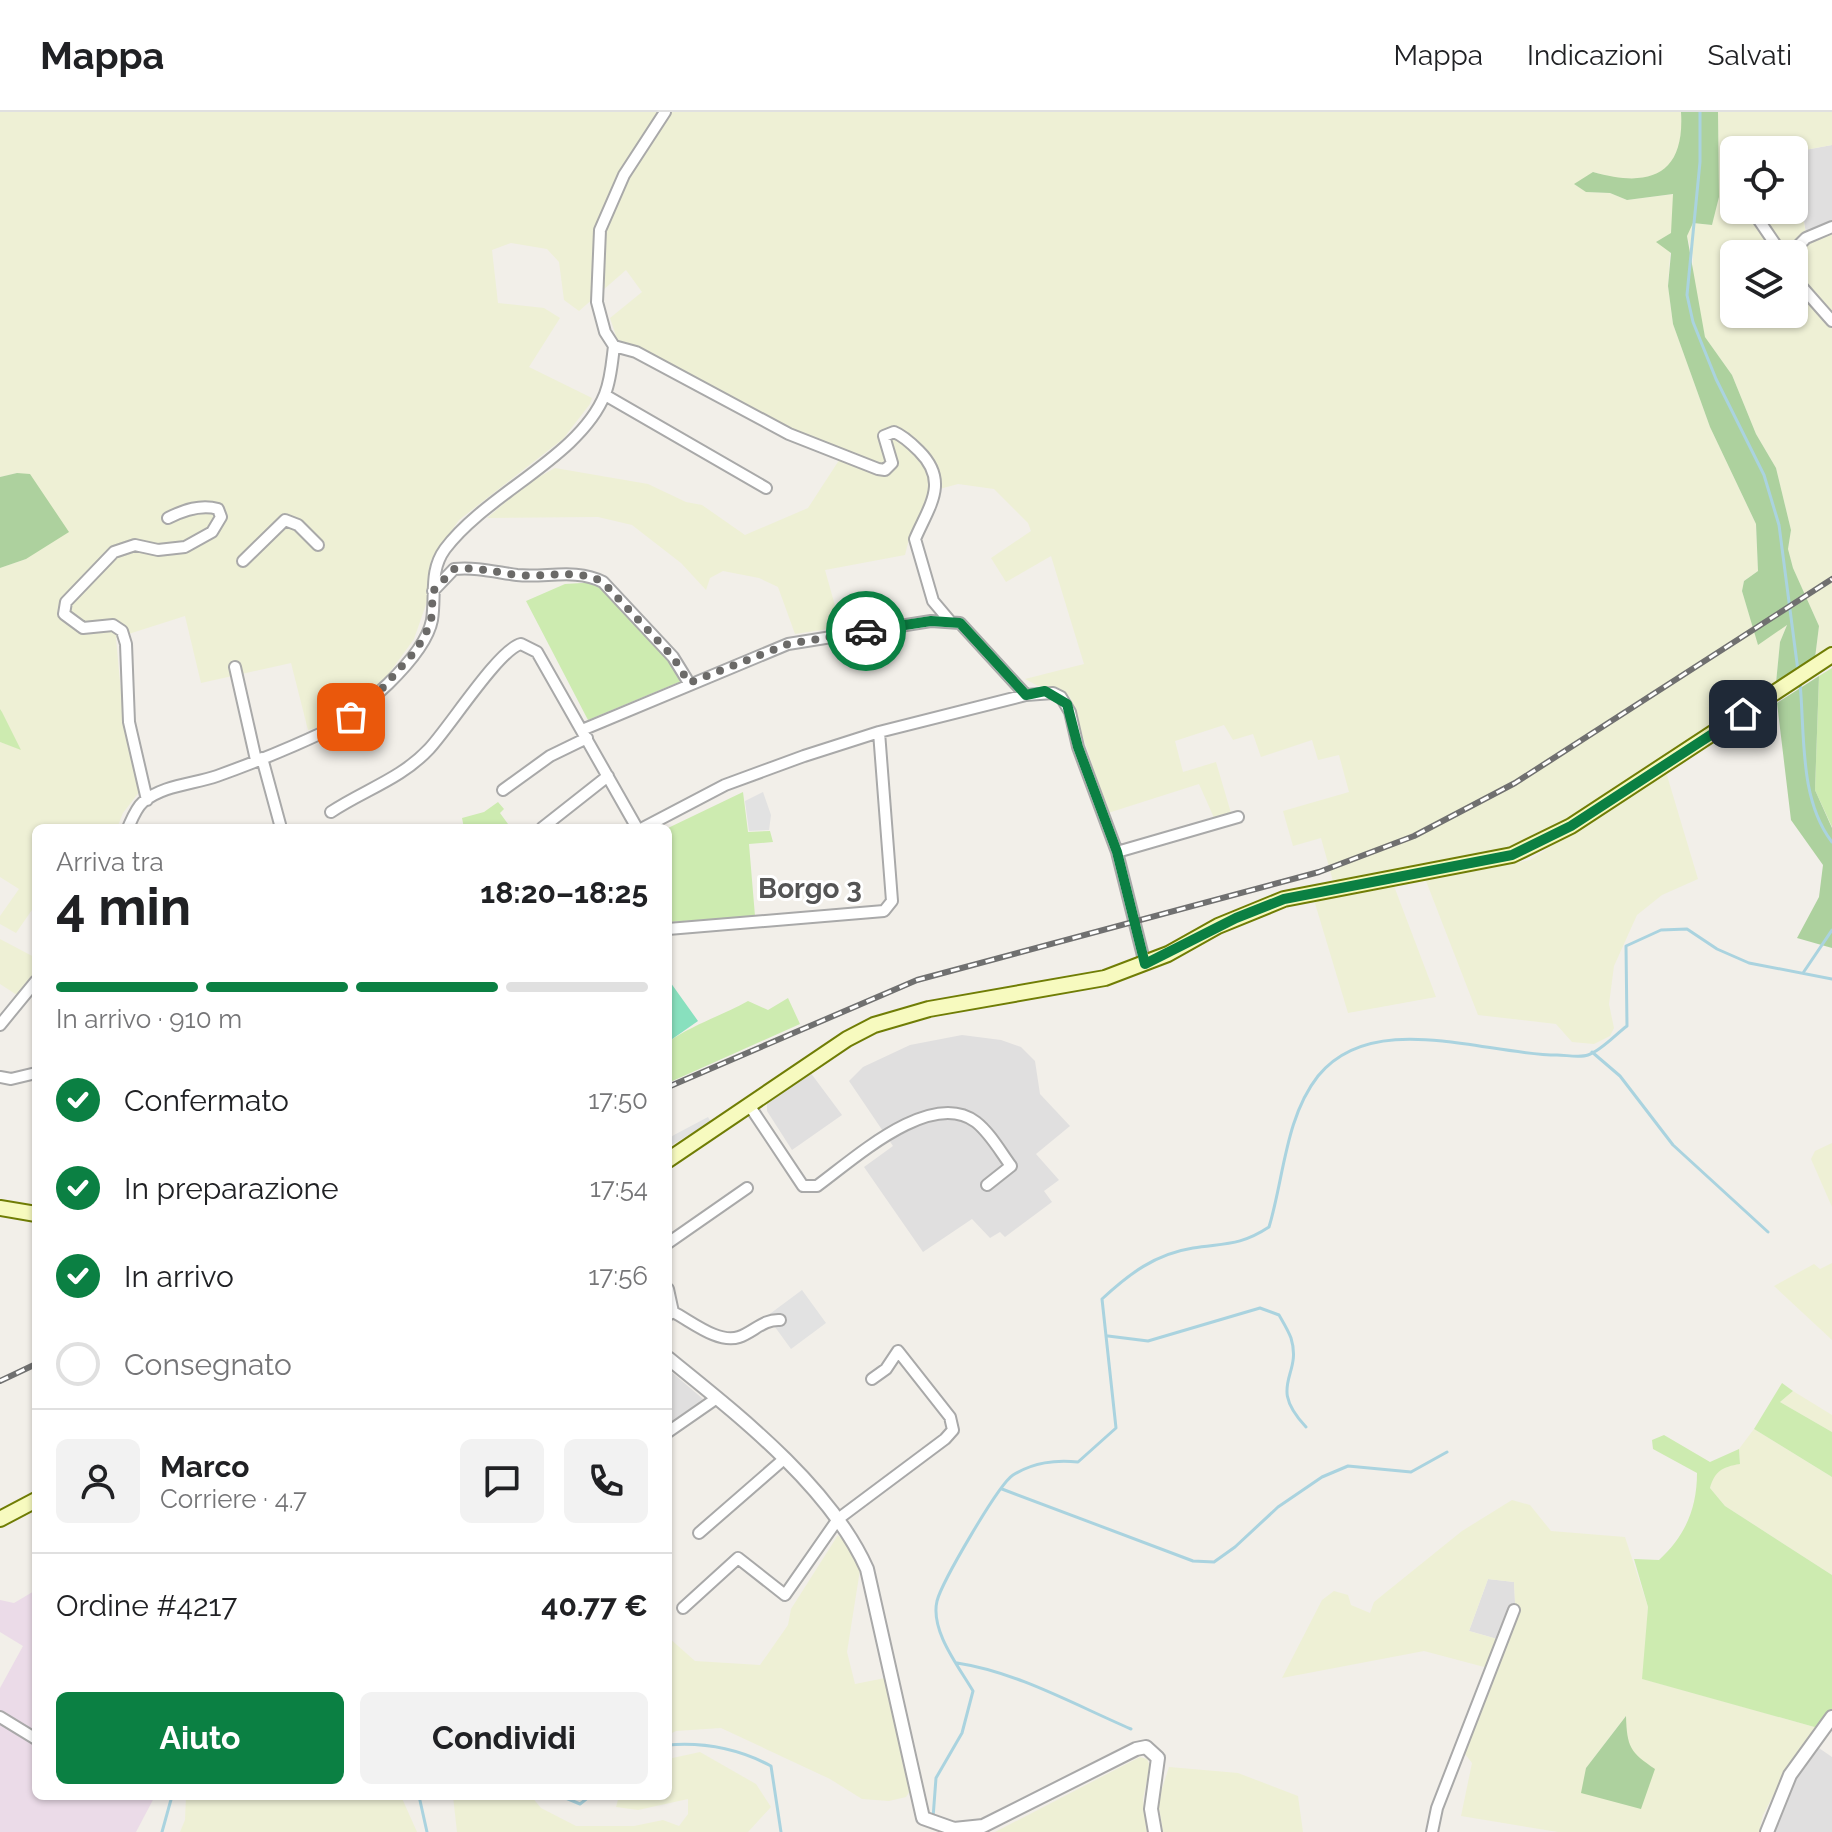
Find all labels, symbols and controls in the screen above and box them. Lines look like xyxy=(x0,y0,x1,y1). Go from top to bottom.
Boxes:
text: Mappa xyxy=(40,33,164,78)
text: Mappa xyxy=(1394,39,1483,72)
text: Indicazioni xyxy=(1527,39,1663,72)
text: Salvati xyxy=(1707,39,1792,72)
map controls xyxy=(1720,136,1808,328)
button: locate xyxy=(1720,136,1808,224)
button: layers xyxy=(1720,240,1808,328)
courier xyxy=(826,591,906,671)
icon: car xyxy=(844,609,888,653)
pin xyxy=(1709,680,1777,748)
pin xyxy=(317,683,385,751)
icon: home xyxy=(1721,692,1765,736)
icon: bag xyxy=(329,695,373,739)
text: Arriva tra xyxy=(56,847,164,877)
district label: Borgo 3 xyxy=(758,872,862,905)
text: 18:20–18:25 xyxy=(480,875,648,910)
text: 4 min xyxy=(56,876,191,937)
text: In arrivo · 910 m xyxy=(56,1004,242,1034)
icon: check xyxy=(56,1078,100,1122)
text: Confermato xyxy=(124,1083,289,1118)
text: 17:50 xyxy=(588,1085,648,1115)
icon: check xyxy=(56,1166,100,1210)
text: In preparazione xyxy=(124,1171,339,1206)
text: 17:54 xyxy=(590,1173,648,1203)
icon: check xyxy=(56,1254,100,1298)
text: In arrivo xyxy=(124,1259,234,1294)
text: 17:56 xyxy=(588,1261,648,1291)
text: Consegnato xyxy=(124,1347,292,1382)
button: person xyxy=(56,1439,140,1523)
button: chat xyxy=(460,1439,544,1523)
button: phone xyxy=(564,1439,648,1523)
text: Marco xyxy=(160,1449,249,1484)
text: Corriere · 4.7 xyxy=(160,1484,307,1514)
text: Ordine #4217 xyxy=(56,1588,237,1623)
text: 40.77 € xyxy=(541,1588,648,1623)
button: Aiuto xyxy=(56,1692,344,1784)
button: Condividi xyxy=(360,1692,648,1784)

